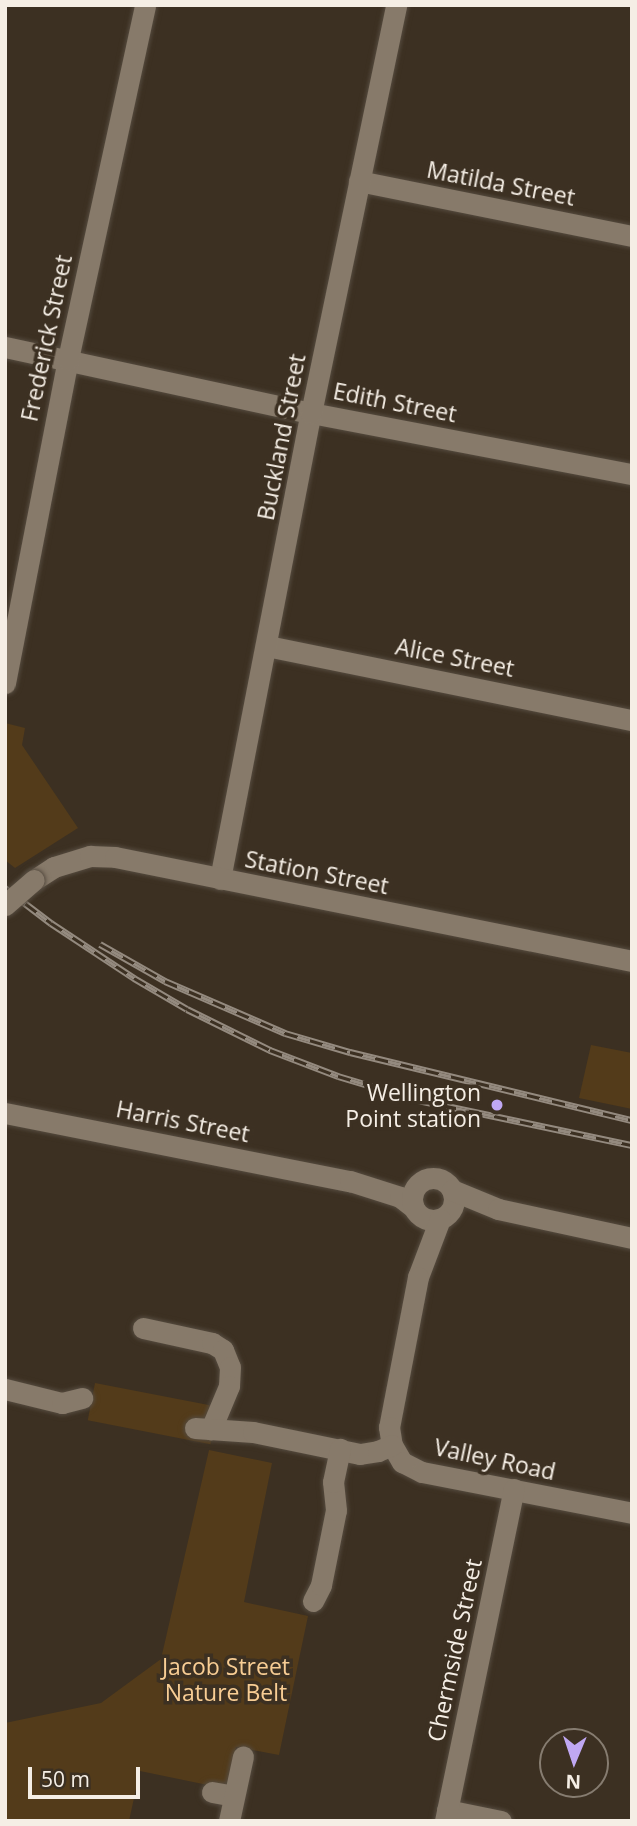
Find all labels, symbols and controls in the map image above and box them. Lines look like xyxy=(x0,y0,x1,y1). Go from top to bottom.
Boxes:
street label: Matilda Street xyxy=(425,155,577,211)
street label: Frederick Street xyxy=(15,252,77,424)
street label: Buckland Street xyxy=(251,351,311,523)
street label: Edith Street xyxy=(331,377,459,427)
street label: Alice Street xyxy=(393,632,517,682)
street label: Station Street xyxy=(243,845,391,899)
place label: Wellington Point station xyxy=(345,1078,481,1132)
street label: Harris Street xyxy=(114,1095,252,1147)
marker: Wellington Point station xyxy=(487,1095,507,1115)
street label: Valley Road xyxy=(432,1433,558,1485)
street label: Chermside Street xyxy=(421,1556,487,1744)
park label: Jacob Street Nature Belt xyxy=(162,1652,290,1706)
north arrow xyxy=(539,1728,609,1798)
scale bar xyxy=(32,1752,144,1796)
text: 50 m xyxy=(41,1765,90,1793)
text: N xyxy=(565,1769,582,1795)

